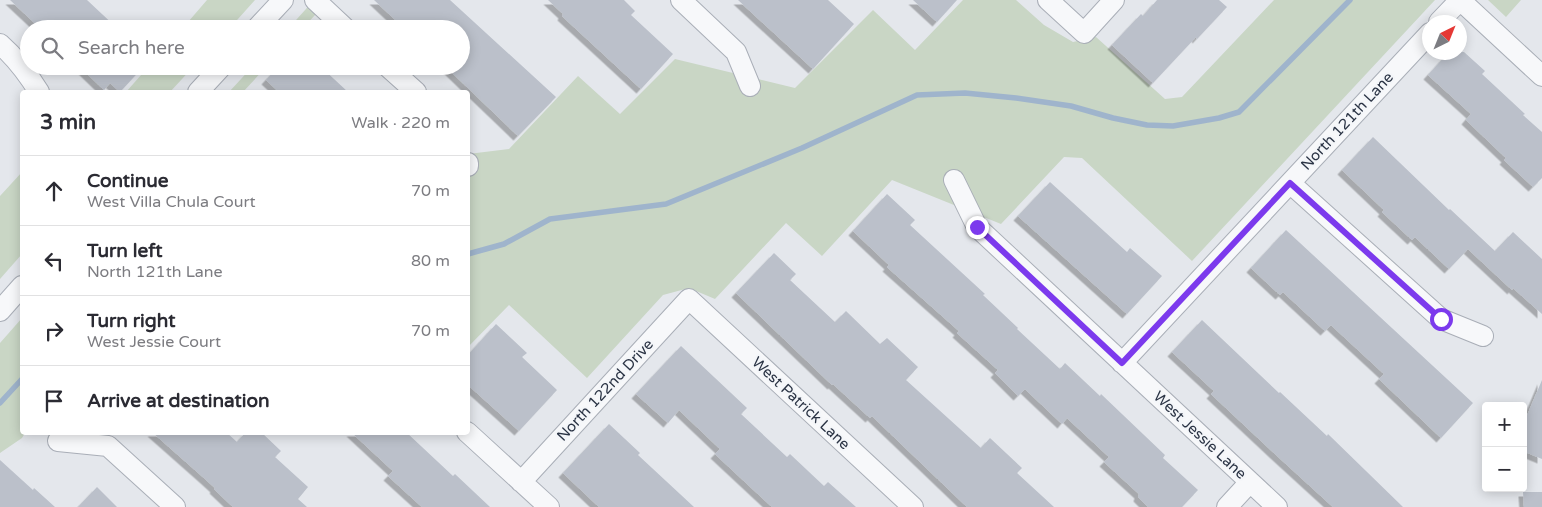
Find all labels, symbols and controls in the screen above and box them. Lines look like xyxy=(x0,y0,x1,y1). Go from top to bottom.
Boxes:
north arrow xyxy=(1422,15,1467,60)
search box xyxy=(20,20,470,75)
icon: search xyxy=(38,34,66,62)
text: Search here xyxy=(78,37,185,59)
street label: North 121th Lane xyxy=(1297,68,1397,174)
text: 3 min xyxy=(40,110,96,135)
text: Walk · 220 m xyxy=(351,113,450,133)
text: Continue xyxy=(87,170,169,192)
icon: ahead xyxy=(40,177,68,205)
text: 70 m xyxy=(411,181,450,201)
text: West Villa Chula Court xyxy=(87,192,256,212)
route end xyxy=(966,216,989,239)
text: Turn left xyxy=(87,240,163,262)
icon: left xyxy=(40,247,68,275)
text: 80 m xyxy=(411,251,450,271)
text: North 121th Lane xyxy=(87,262,223,282)
route start xyxy=(1430,308,1453,331)
text: Turn right xyxy=(87,310,175,332)
icon: right xyxy=(40,317,68,345)
text: 70 m xyxy=(411,321,450,341)
text: West Jessie Court xyxy=(87,332,221,352)
street label: North 122nd Drive xyxy=(553,335,657,445)
street label: West Patrick Lane xyxy=(748,353,854,453)
icon: arrive xyxy=(40,387,68,415)
street label: West Jessie Lane xyxy=(1150,387,1250,483)
text: Arrive at destination xyxy=(87,390,270,412)
map controls xyxy=(1482,402,1527,492)
button: + xyxy=(1482,402,1527,447)
button: − xyxy=(1482,447,1527,492)

